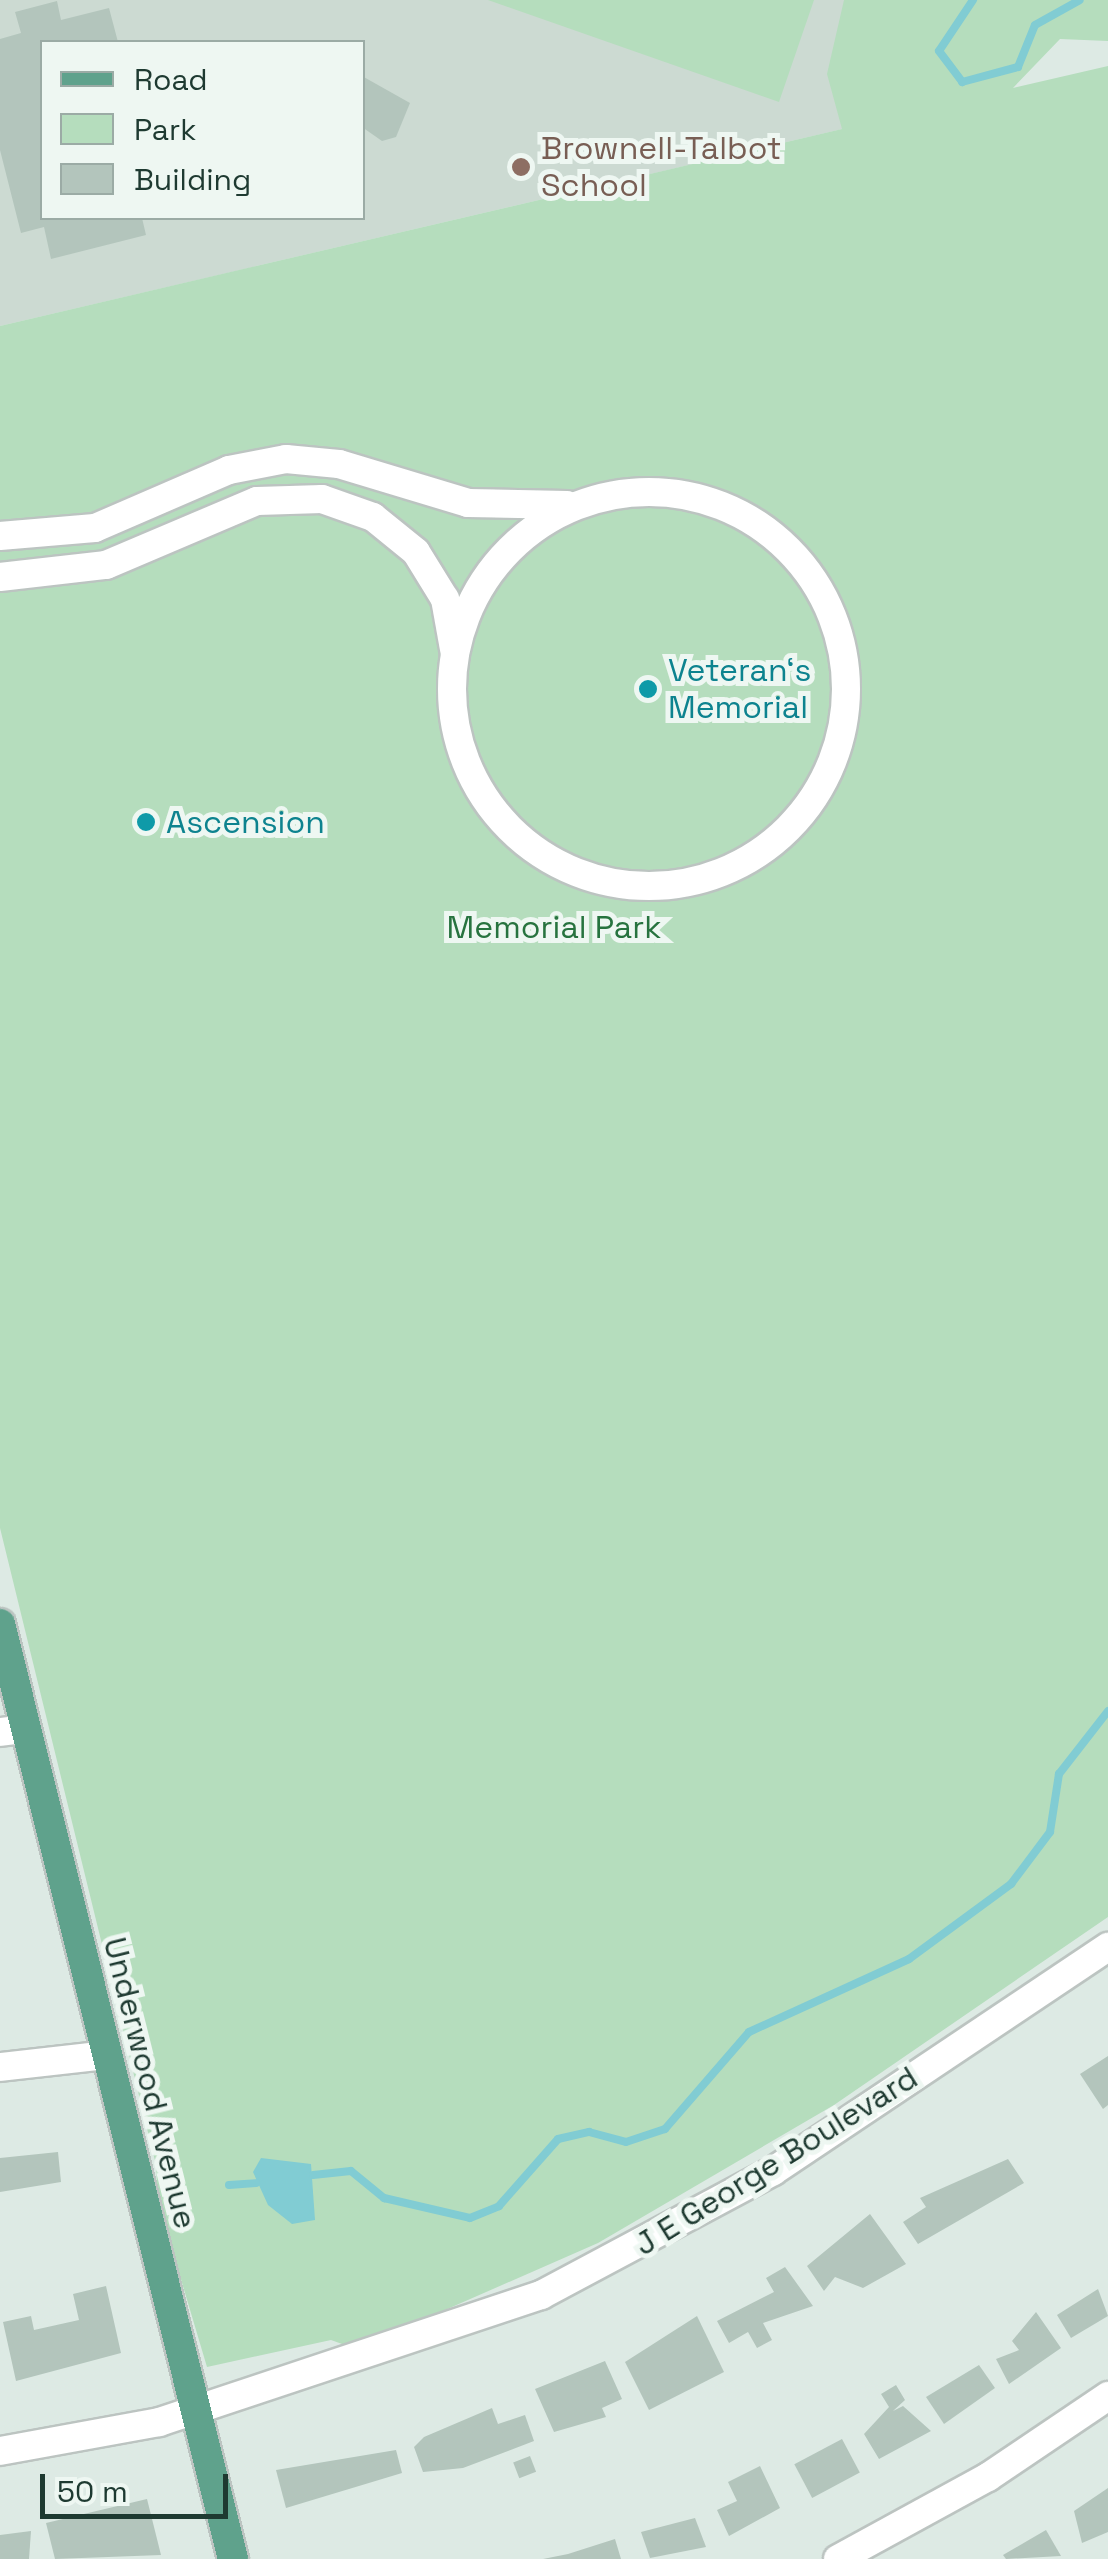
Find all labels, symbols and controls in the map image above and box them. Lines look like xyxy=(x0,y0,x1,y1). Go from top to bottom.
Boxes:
legend xyxy=(40,40,365,220)
text: Road xyxy=(134,60,208,99)
text: Park xyxy=(134,110,196,149)
place label: Brownell-Talbot School xyxy=(541,130,782,205)
marker: Brownell-Talbot School xyxy=(510,156,532,178)
text: Building xyxy=(134,160,251,199)
place label: Veteranʻs Memorial xyxy=(668,652,811,727)
marker: Veteranʻs Memorial xyxy=(637,678,659,700)
place label: Ascension xyxy=(166,803,325,841)
marker: Ascension xyxy=(135,811,157,833)
park label: Memorial Park xyxy=(447,908,661,946)
street label: Underwood Avenue xyxy=(95,1933,205,2233)
street label: J E George Boulevard xyxy=(627,2058,925,2264)
scale bar xyxy=(45,2454,232,2516)
text: 50 m xyxy=(57,2472,128,2511)

